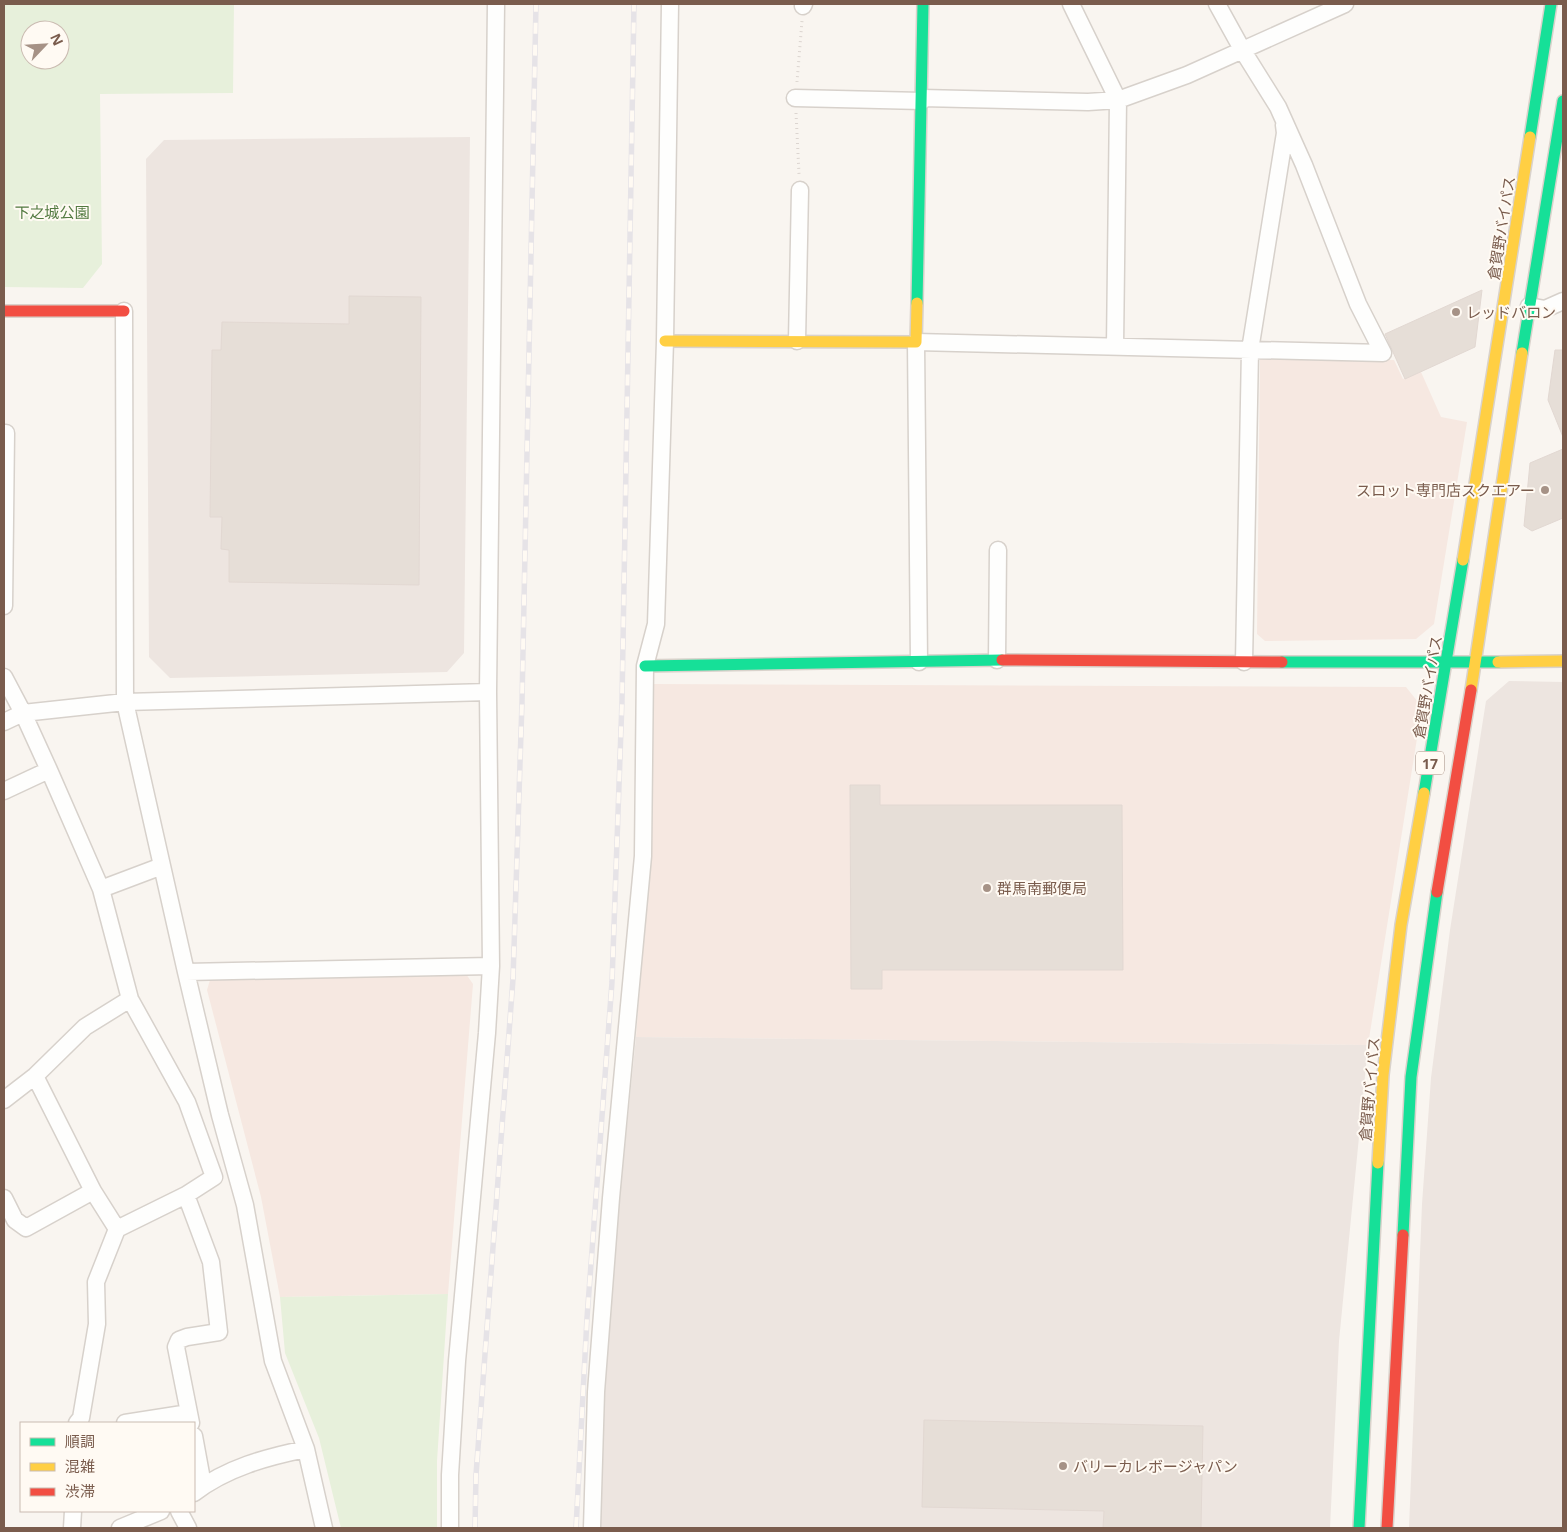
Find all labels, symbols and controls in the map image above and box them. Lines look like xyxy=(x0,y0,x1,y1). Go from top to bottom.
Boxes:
north arrow xyxy=(20,20,70,70)
text: N xyxy=(46,30,68,48)
street label: 倉賀野バイパス xyxy=(1483,175,1519,281)
park label: 下之城公園 xyxy=(14,202,90,222)
place label: レッドバロン xyxy=(1466,302,1556,322)
marker: レッドバロン xyxy=(1450,306,1462,318)
place label: スロット専門店スクエアー xyxy=(1356,480,1535,500)
marker: スロット専門店スクエアー xyxy=(1539,484,1551,496)
street label: 倉賀野バイパス xyxy=(1408,634,1446,740)
road number: 17 xyxy=(1416,751,1444,774)
place label: 群馬南郵便局 xyxy=(997,878,1087,898)
marker: 群馬南郵便局 xyxy=(981,882,993,894)
street label: 倉賀野バイパス xyxy=(1354,1036,1384,1142)
legend xyxy=(20,1422,195,1512)
text: 順調 xyxy=(65,1431,95,1451)
text: 混雑 xyxy=(65,1456,95,1476)
place label: バリーカレボージャパン xyxy=(1073,1456,1238,1476)
marker: バリーカレボージャパン xyxy=(1057,1460,1069,1472)
text: 渋滞 xyxy=(65,1481,95,1501)

